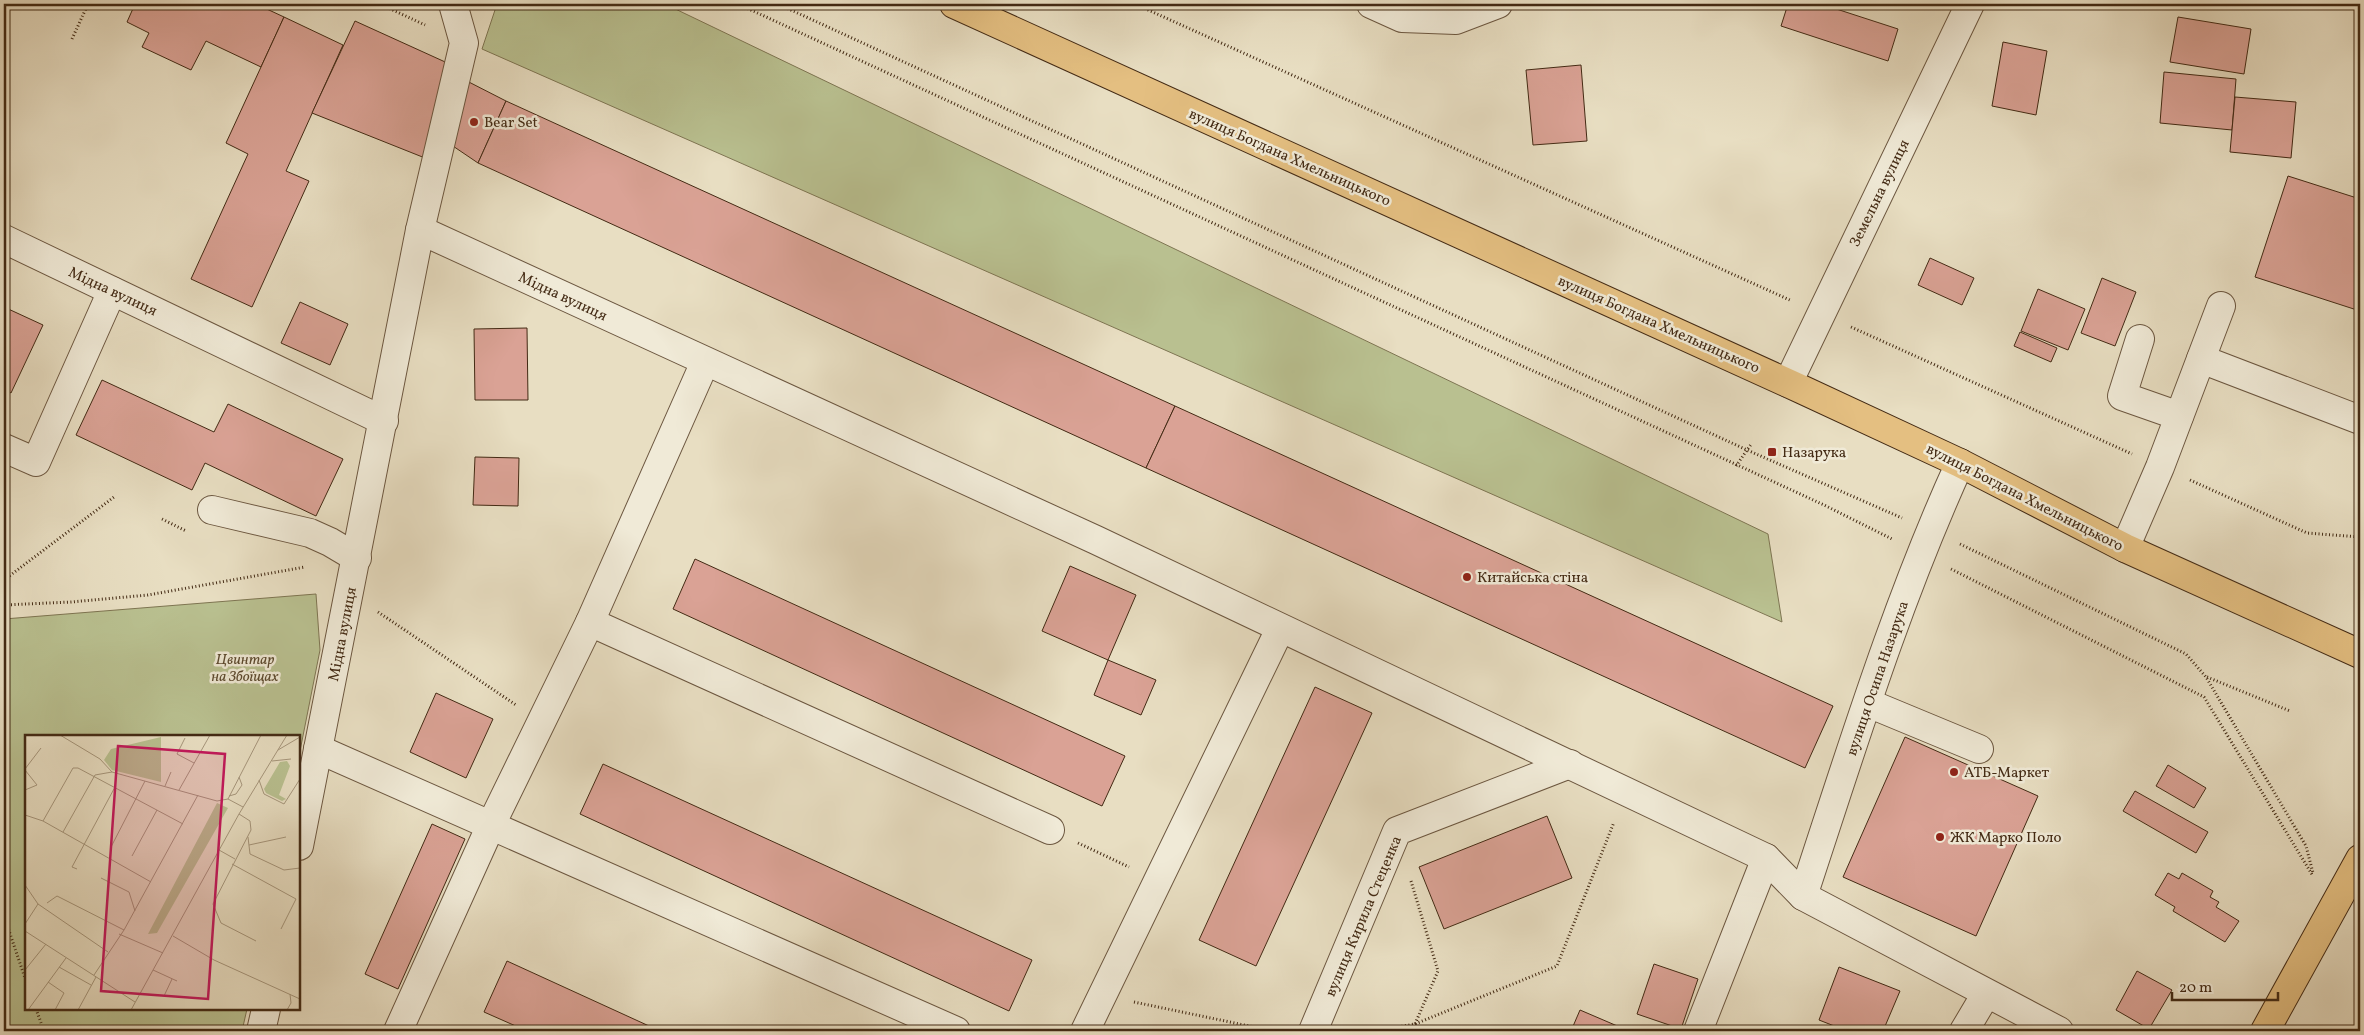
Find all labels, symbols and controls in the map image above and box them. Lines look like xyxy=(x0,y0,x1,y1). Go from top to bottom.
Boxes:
street label: вулиця Богдана Хмельницького xyxy=(1185,104,1394,212)
place label: Bear Set xyxy=(484,113,538,134)
marker: Bear Set xyxy=(468,116,480,128)
street label: Земельна вулиця xyxy=(1845,136,1916,251)
street label: Мідна вулиця xyxy=(65,263,160,322)
street label: Мідна вулиця xyxy=(515,268,610,327)
street label: вулиця Богдана Хмельницького xyxy=(1554,271,1763,379)
street label: вулиця Богдана Хмельницького xyxy=(1922,439,2127,557)
place label: Назарука xyxy=(1782,443,1846,464)
marker: Назарука xyxy=(1766,446,1778,458)
place label: Китайська стіна xyxy=(1477,568,1588,589)
marker: Китайська стіна xyxy=(1461,571,1473,583)
street label: Мідна вулиця xyxy=(324,585,363,683)
street label: вулиця Осипа Назарука xyxy=(1842,598,1915,759)
park label: Цвинтар на Збоїщах xyxy=(211,650,279,688)
inset map xyxy=(25,735,300,1010)
place label: АТБ-Маркет xyxy=(1964,763,2049,784)
marker: АТБ-Маркет xyxy=(1948,766,1960,778)
place label: ЖК Марко Поло xyxy=(1950,828,2061,849)
marker: ЖК Марко Поло xyxy=(1934,831,1946,843)
street label: вулиця Кирила Стеценка xyxy=(1321,833,1408,1000)
scale bar xyxy=(2172,970,2278,1002)
text: 20 m xyxy=(2179,978,2212,999)

